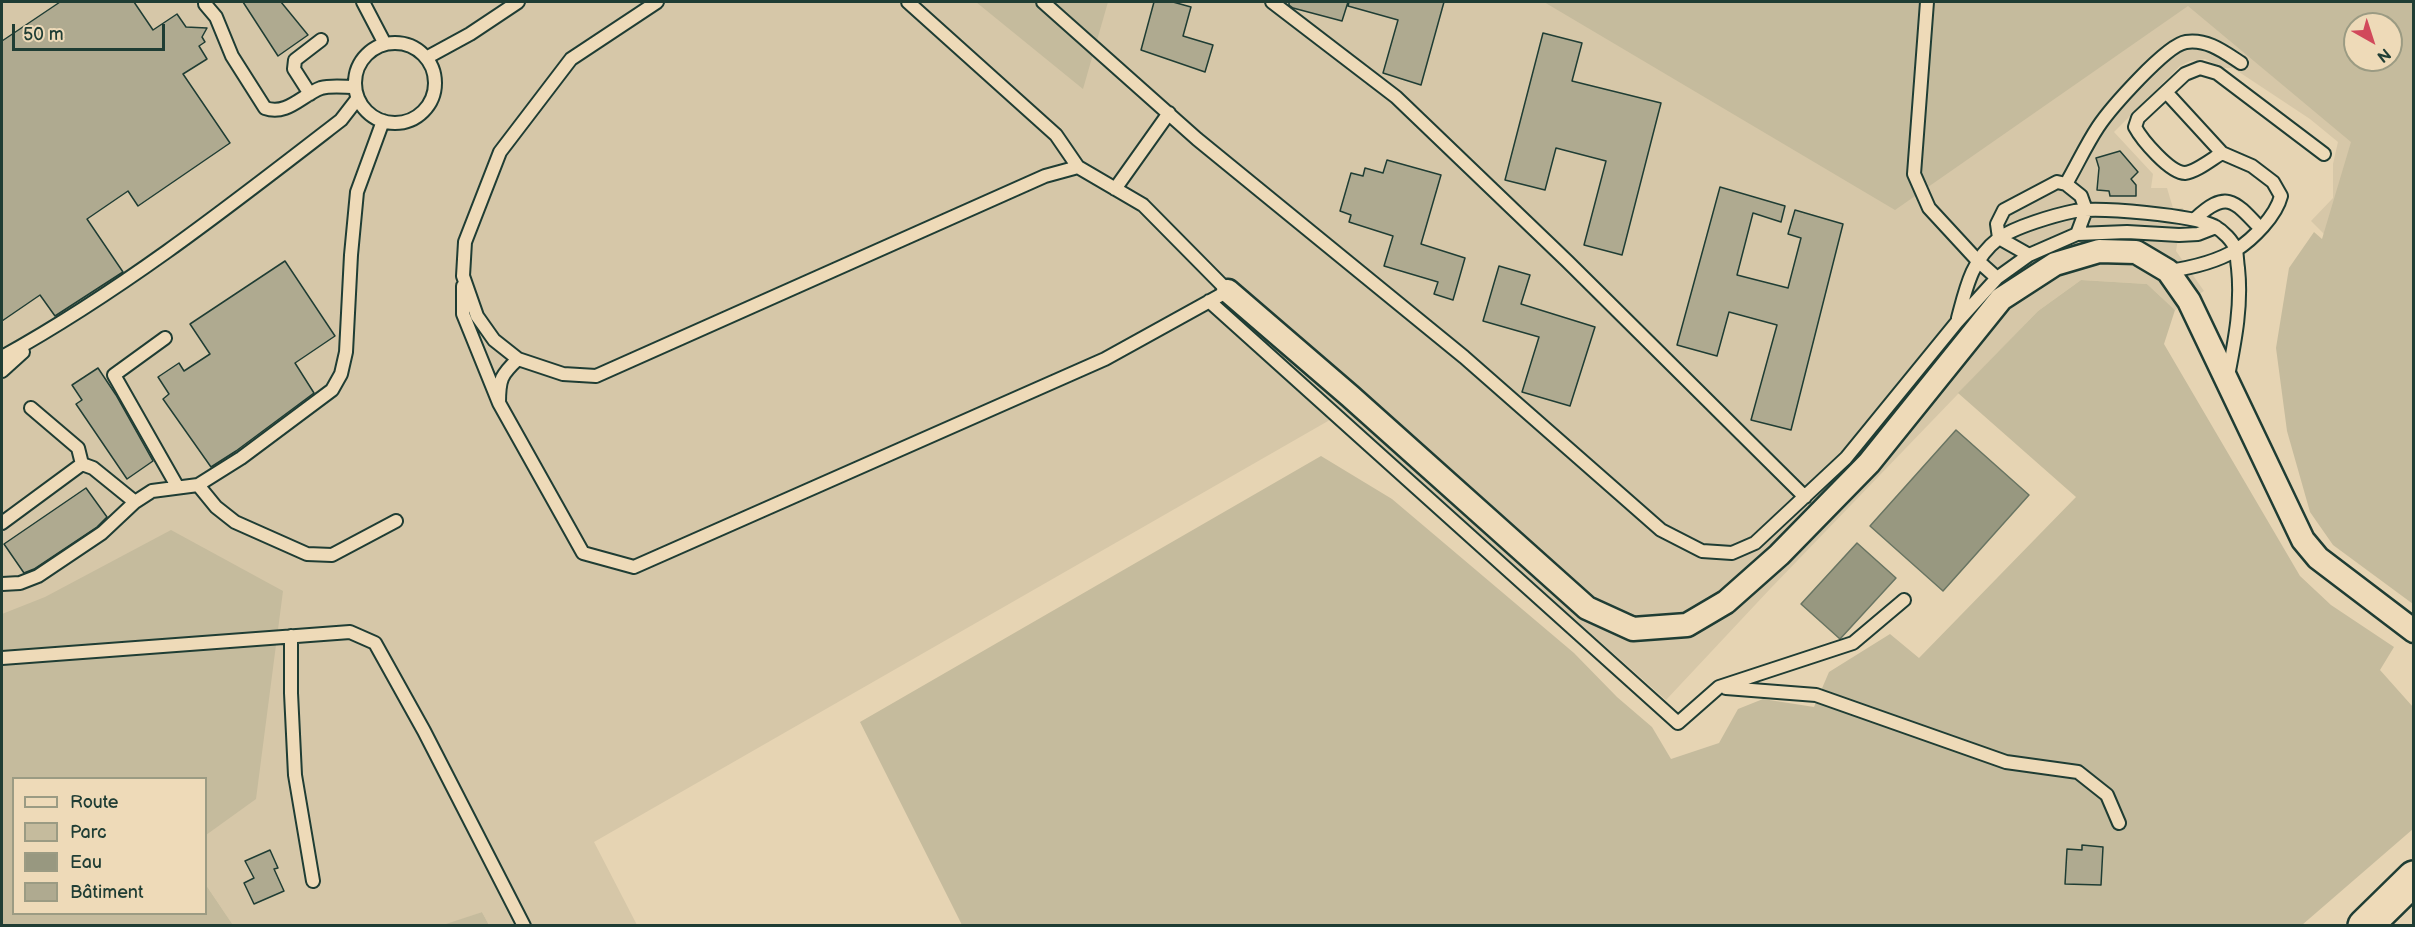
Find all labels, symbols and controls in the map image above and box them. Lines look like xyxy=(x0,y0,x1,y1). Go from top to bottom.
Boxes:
scale bar xyxy=(15,12,168,50)
north arrow xyxy=(2343,12,2403,72)
text: 50 m xyxy=(23,24,64,45)
text: N xyxy=(2373,44,2394,66)
legend xyxy=(12,777,207,915)
text: Route xyxy=(70,792,119,813)
text: Parc xyxy=(70,822,107,843)
text: Eau xyxy=(70,852,102,873)
text: Bâtiment xyxy=(70,882,144,903)

